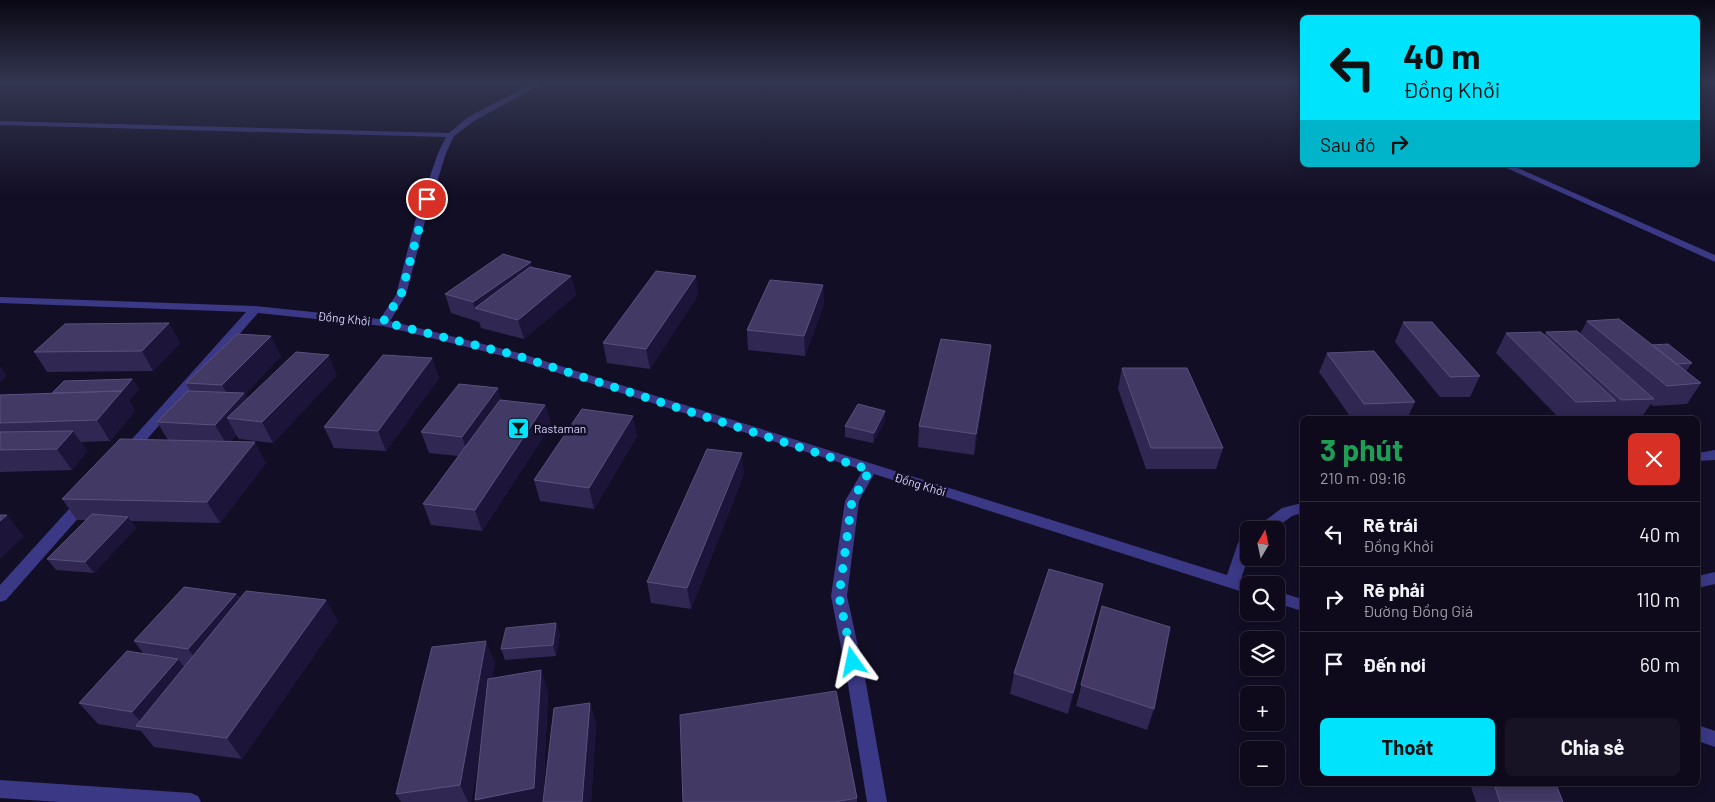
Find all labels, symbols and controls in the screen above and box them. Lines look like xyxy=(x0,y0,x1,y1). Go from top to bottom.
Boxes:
text: 40 m xyxy=(1403,34,1480,76)
icon: left xyxy=(1320,35,1385,100)
text: Đồng Khởi xyxy=(1403,76,1500,102)
icon: right xyxy=(1385,130,1413,158)
text: Sau đó xyxy=(1320,133,1375,156)
pin xyxy=(406,178,448,220)
icon: arrive xyxy=(413,185,441,213)
street label: Đồng Khởi xyxy=(317,308,371,328)
bar icon: Rastaman xyxy=(506,417,530,441)
place label: Rastaman xyxy=(534,421,586,435)
text: 3 phút xyxy=(1320,431,1403,467)
button: close xyxy=(1628,433,1680,485)
text: 210 m · 09:16 xyxy=(1320,468,1406,487)
street label: Đồng Khởi xyxy=(893,470,948,499)
text: Rẽ trái xyxy=(1363,513,1418,536)
icon: left xyxy=(1320,520,1348,548)
north arrow xyxy=(1240,521,1285,566)
map controls xyxy=(1240,521,1285,786)
text: 40 m xyxy=(1639,523,1680,546)
text: Đồng Khởi xyxy=(1363,536,1434,555)
button: search xyxy=(1240,576,1285,621)
text: Rẽ phải xyxy=(1363,578,1425,601)
icon: right xyxy=(1320,585,1348,613)
text: 110 m xyxy=(1636,588,1680,611)
text: Đường Đồng Giá xyxy=(1363,601,1473,620)
button: layers xyxy=(1240,631,1285,676)
position arrow xyxy=(826,635,878,687)
icon: arrive xyxy=(1320,650,1348,678)
text: Đến nơi xyxy=(1363,653,1426,676)
text: 60 m xyxy=(1640,653,1680,676)
button: + xyxy=(1240,686,1285,731)
button: Thoát xyxy=(1320,718,1495,776)
button: Chia sẻ xyxy=(1505,718,1680,776)
button: − xyxy=(1240,741,1285,786)

